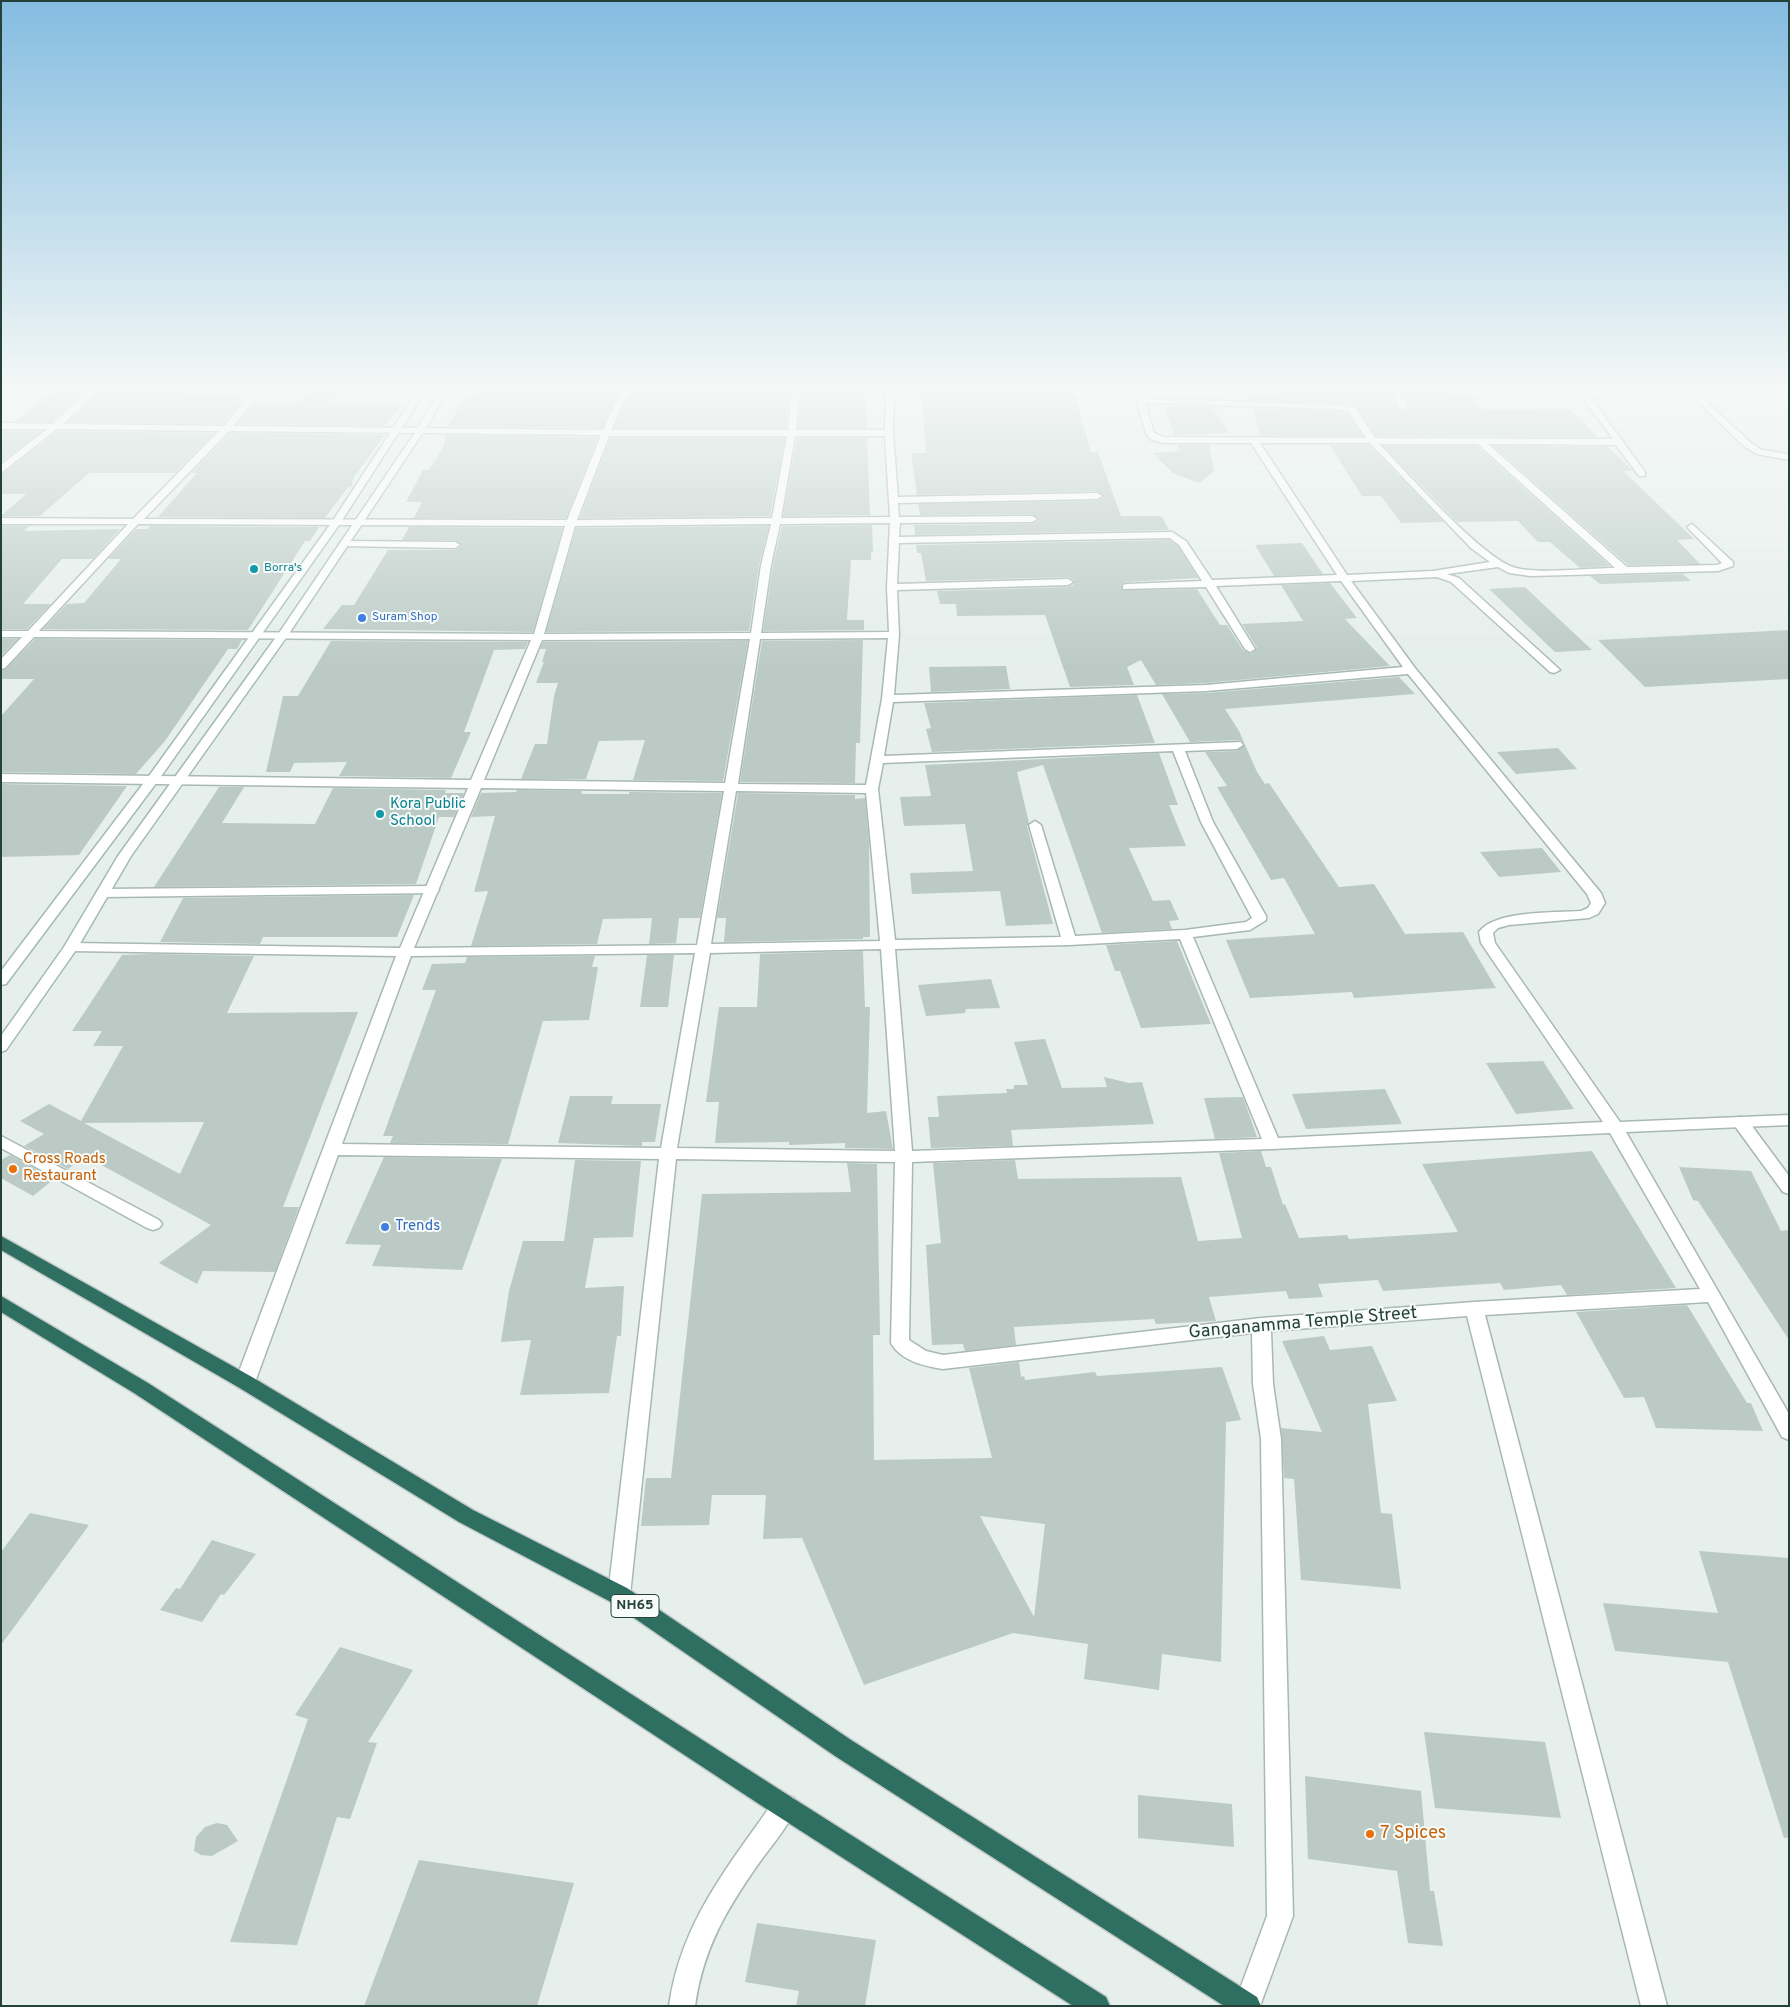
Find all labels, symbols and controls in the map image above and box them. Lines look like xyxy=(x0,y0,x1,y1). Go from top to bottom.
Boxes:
place label: Borra's xyxy=(264,562,302,576)
marker: Borra's xyxy=(248,563,260,575)
place label: Suram Shop xyxy=(372,611,437,625)
marker: Suram Shop xyxy=(356,612,368,624)
place label: Kora Public School xyxy=(390,796,466,831)
marker: Kora Public School xyxy=(374,808,386,820)
place label: Cross Roads Restaurant xyxy=(23,1151,106,1186)
marker: Cross Roads Restaurant xyxy=(7,1163,19,1175)
place label: Trends xyxy=(395,1218,440,1236)
marker: Trends xyxy=(379,1221,391,1233)
street label: Ganganamma Temple Street xyxy=(1188,1303,1418,1345)
road number: NH65 xyxy=(611,1594,659,1618)
place label: 7 Spices xyxy=(1380,1823,1446,1845)
marker: 7 Spices xyxy=(1364,1828,1376,1840)

